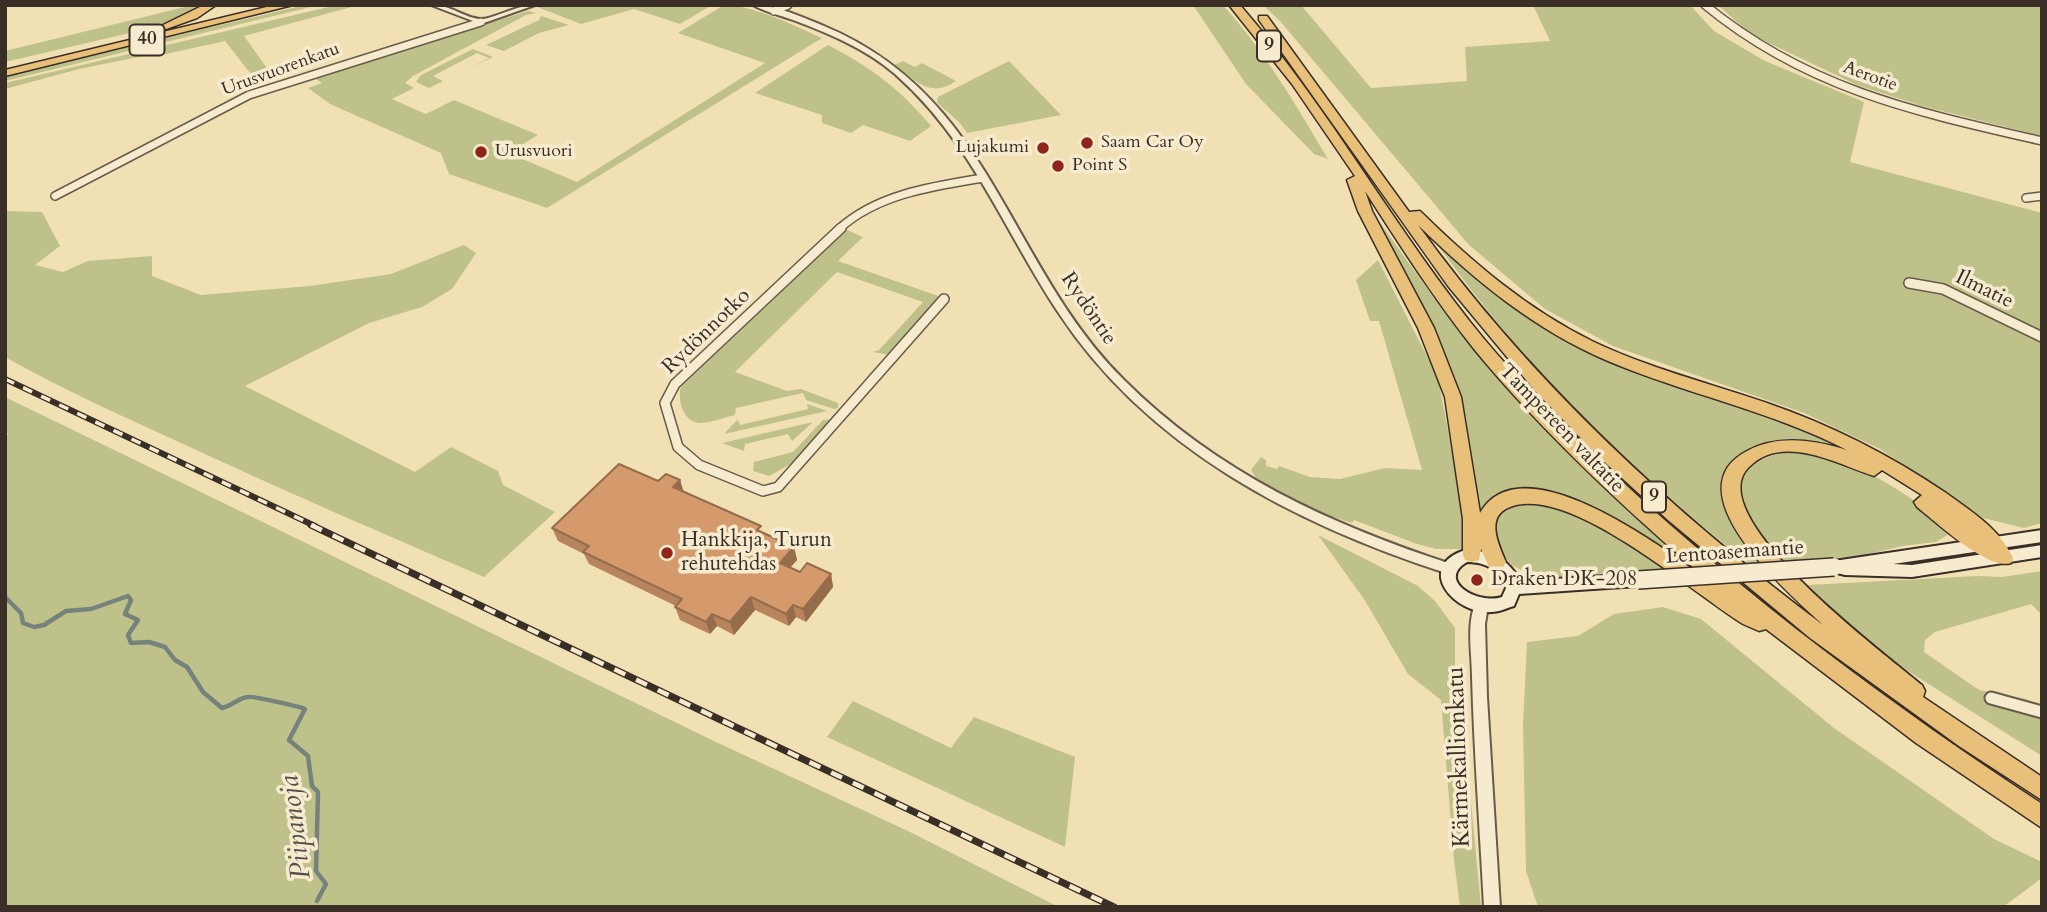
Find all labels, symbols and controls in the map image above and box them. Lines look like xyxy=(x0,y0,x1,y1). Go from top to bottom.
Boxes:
road number: 40 xyxy=(130,24,164,56)
road number: 9 xyxy=(1257,30,1281,61)
street label: Urusvuorenkatu xyxy=(219,39,343,101)
street label: Aerotie xyxy=(1840,57,1900,97)
place label: Saam Car Oy xyxy=(1101,132,1204,154)
marker: Saam Car Oy xyxy=(1079,135,1095,151)
place label: Lujakumi xyxy=(956,137,1029,159)
marker: Lujakumi xyxy=(1035,140,1051,156)
place label: Urusvuori xyxy=(495,141,573,163)
marker: Urusvuori xyxy=(473,144,489,160)
place label: Point S xyxy=(1072,155,1127,177)
marker: Point S xyxy=(1050,158,1066,174)
street label: Ilmatie xyxy=(1951,265,2017,315)
street label: Rydöntie xyxy=(1055,268,1121,350)
street label: Rydönnotko xyxy=(658,284,756,380)
street label: Tampereen valtatie xyxy=(1493,359,1629,499)
road number: 9 xyxy=(1642,482,1666,512)
place label: Hankkija, Turun rehutehdas xyxy=(681,528,832,578)
street label: Lentoasemantie xyxy=(1665,536,1805,570)
marker: Hankkija, Turun rehutehdas xyxy=(659,545,675,561)
place label: Draken DK-208 xyxy=(1491,567,1637,593)
marker: Draken DK-208 xyxy=(1469,572,1485,588)
street label: Kärmekallionkatu xyxy=(1442,666,1478,848)
water label: Piipanoja xyxy=(274,773,320,881)

